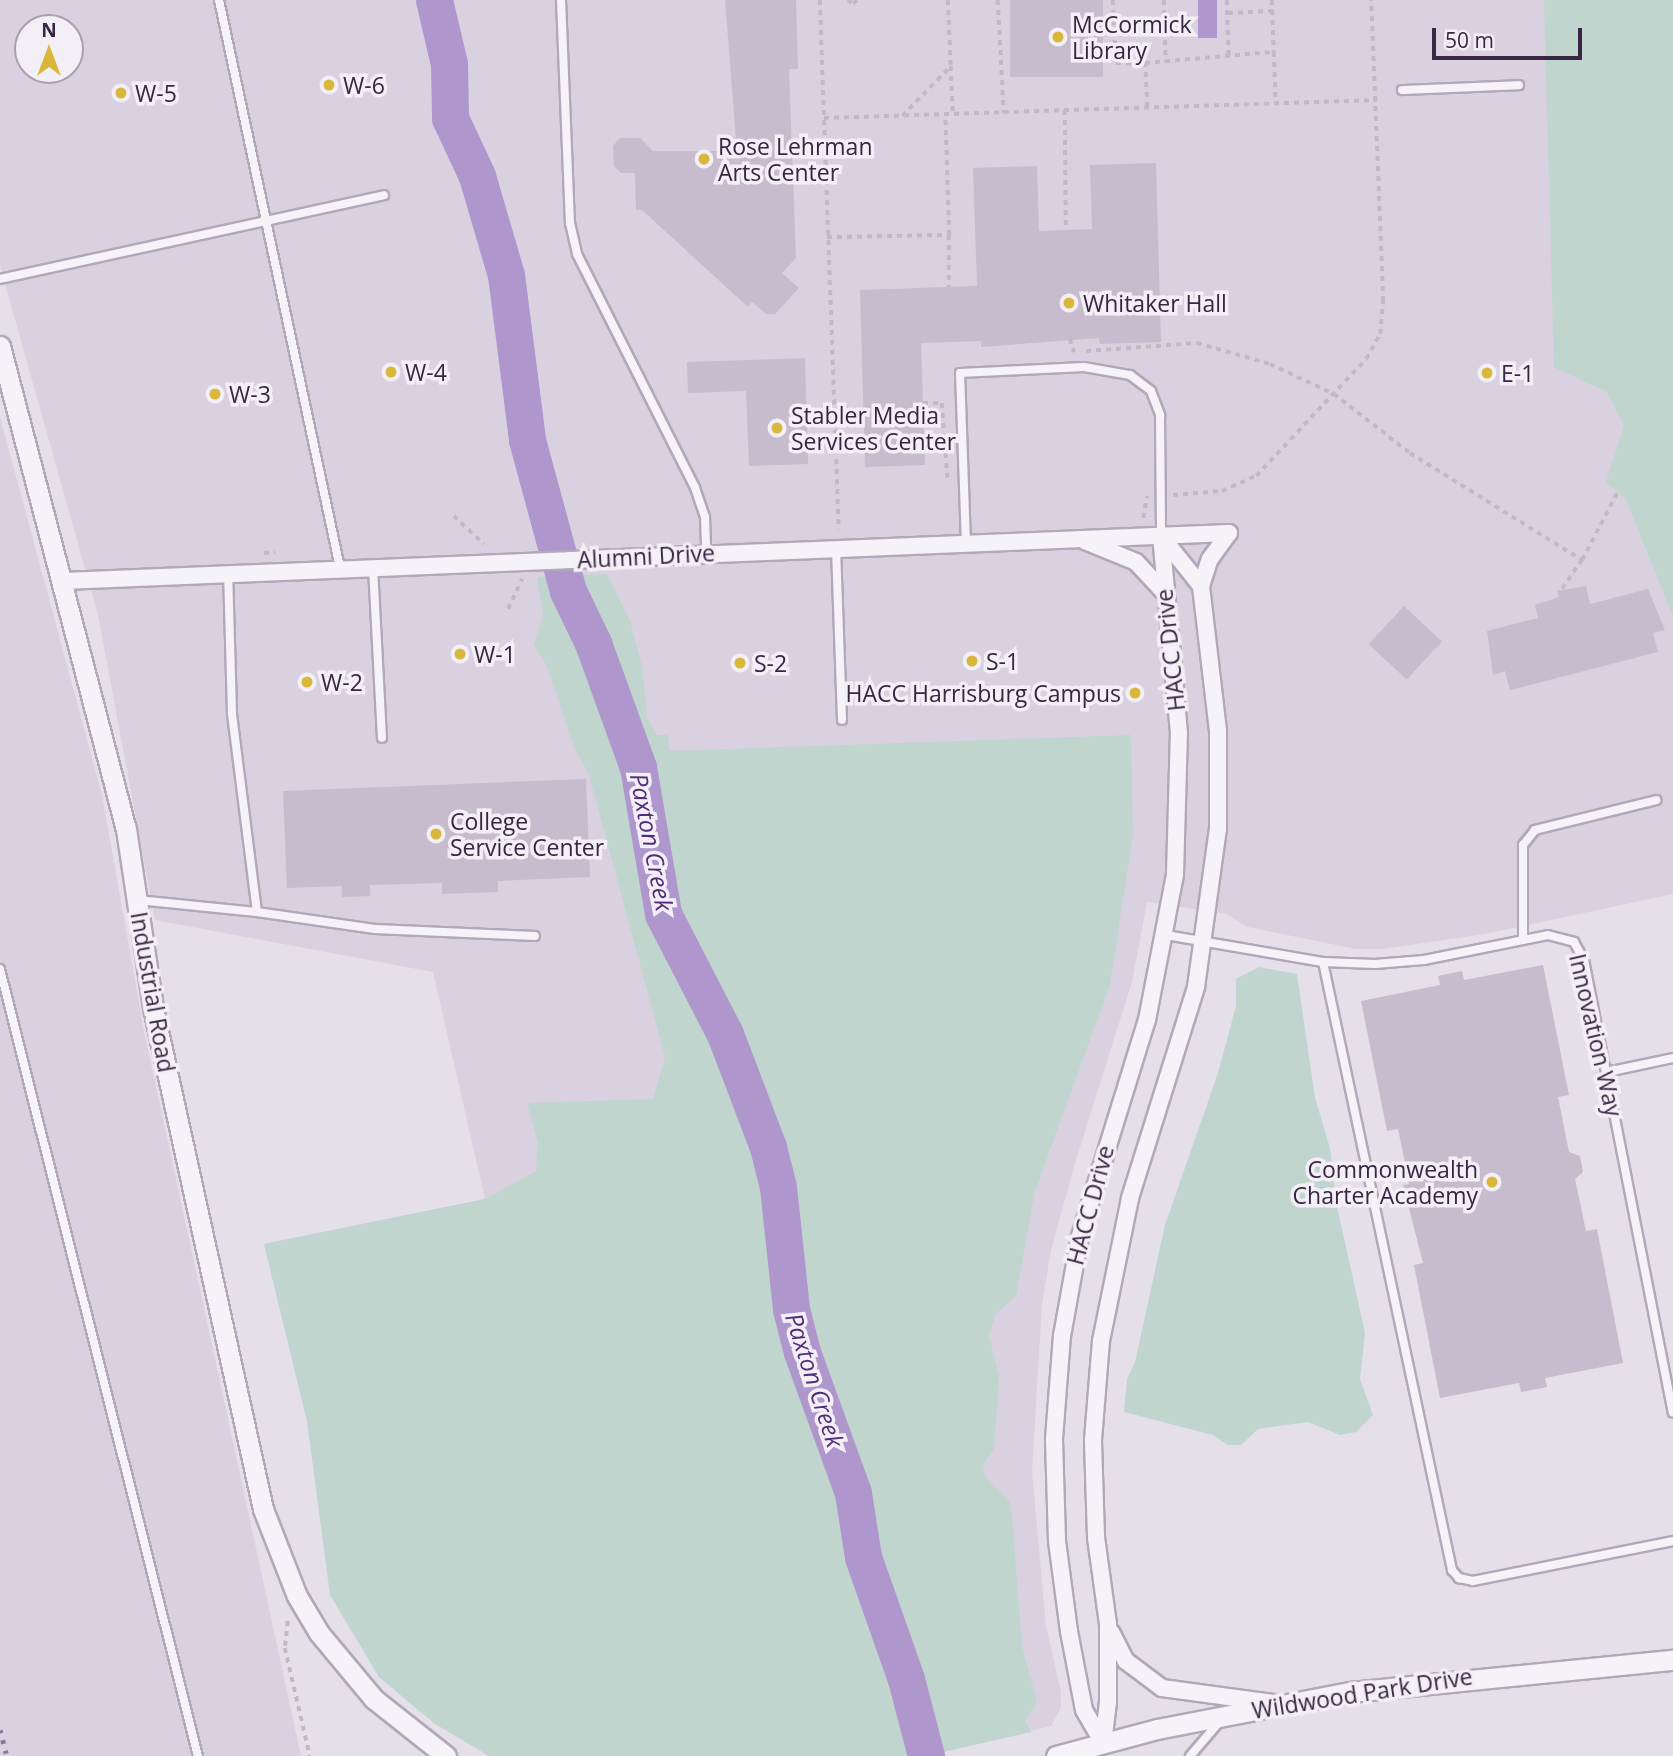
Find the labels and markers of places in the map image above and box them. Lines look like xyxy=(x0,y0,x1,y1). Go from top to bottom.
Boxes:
place label: McCormick Library xyxy=(1072,10,1192,64)
marker: McCormick Library xyxy=(1050,29,1066,45)
place label: W-6 xyxy=(343,71,385,99)
marker: W-6 xyxy=(321,77,337,93)
place label: W-5 xyxy=(135,79,177,107)
marker: W-5 xyxy=(113,85,129,101)
place label: Rose Lehrman Arts Center xyxy=(718,132,872,186)
marker: Rose Lehrman Arts Center xyxy=(696,151,712,167)
place label: Whitaker Hall xyxy=(1083,289,1227,317)
marker: Whitaker Hall xyxy=(1061,295,1077,311)
place label: W-4 xyxy=(405,358,447,386)
place label: E-1 xyxy=(1501,359,1534,387)
marker: W-4 xyxy=(383,364,399,380)
marker: E-1 xyxy=(1479,365,1495,381)
place label: W-3 xyxy=(229,380,271,408)
marker: W-3 xyxy=(207,386,223,402)
place label: Stabler Media Services Center xyxy=(791,401,956,455)
marker: Stabler Media Services Center xyxy=(769,420,785,436)
place label: W-1 xyxy=(474,640,516,668)
marker: W-1 xyxy=(452,646,468,662)
place label: S-1 xyxy=(986,647,1019,675)
place label: S-2 xyxy=(754,649,787,677)
marker: S-1 xyxy=(964,653,980,669)
marker: S-2 xyxy=(732,655,748,671)
place label: W-2 xyxy=(321,668,363,696)
marker: W-2 xyxy=(299,674,315,690)
place label: HACC Harrisburg Campus xyxy=(846,679,1121,707)
marker: HACC Harrisburg Campus xyxy=(1127,685,1143,701)
place label: College Service Center xyxy=(450,807,604,861)
marker: College Service Center xyxy=(428,826,444,842)
place label: Commonwealth Charter Academy xyxy=(1293,1155,1478,1209)
marker: Commonwealth Charter Academy xyxy=(1484,1174,1500,1190)

